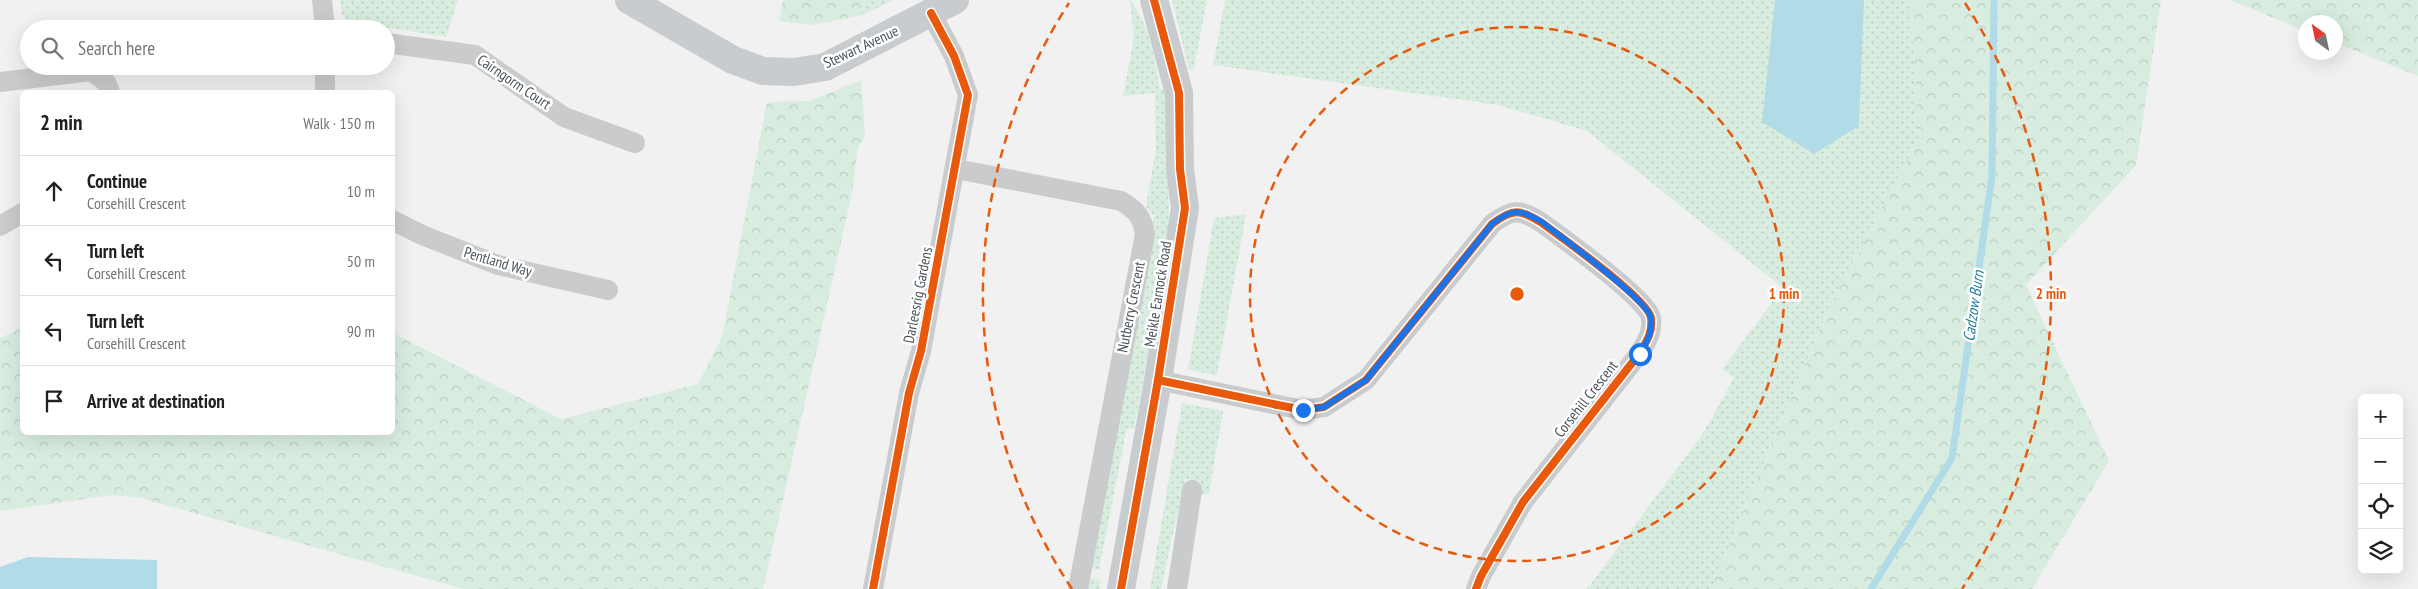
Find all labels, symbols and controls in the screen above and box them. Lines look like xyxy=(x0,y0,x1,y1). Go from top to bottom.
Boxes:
north arrow xyxy=(2298,15,2343,60)
search box xyxy=(20,20,395,75)
street label: Stewart Avenue xyxy=(820,21,901,72)
icon: search xyxy=(38,34,66,62)
text: Search here xyxy=(78,36,155,60)
street label: Cairngorm Court xyxy=(474,50,555,113)
text: 2 min xyxy=(40,109,82,136)
text: Walk · 150 m xyxy=(303,113,375,133)
text: Continue xyxy=(87,169,147,193)
icon: ahead xyxy=(40,177,68,205)
text: 10 m xyxy=(347,181,375,201)
text: Corsehill Crescent xyxy=(87,193,186,213)
text: Turn left xyxy=(87,239,144,263)
street label: Meikle Earnock Road xyxy=(1140,240,1175,348)
street label: Pentland Way xyxy=(462,242,535,281)
street label: Darleesrig Gardens xyxy=(899,245,936,345)
icon: left xyxy=(40,247,68,275)
text: 50 m xyxy=(347,251,375,271)
street label: Nutberry Crescent xyxy=(1112,260,1149,354)
text: Corsehill Crescent xyxy=(87,263,186,283)
water label: Cadzow Burn xyxy=(1958,268,1988,343)
text: 1 min xyxy=(1769,284,1799,303)
text: 2 min xyxy=(2036,284,2066,303)
centre of rings xyxy=(1508,285,1526,303)
text: Turn left xyxy=(87,309,144,333)
icon: left xyxy=(40,317,68,345)
text: 90 m xyxy=(347,321,375,341)
text: Corsehill Crescent xyxy=(87,333,186,353)
route start xyxy=(1629,343,1652,366)
street label: Corsehill Crescent xyxy=(1550,356,1622,441)
icon: arrive xyxy=(40,387,68,415)
text: Arrive at destination xyxy=(87,389,225,413)
map controls xyxy=(2358,394,2403,574)
button: + xyxy=(2358,394,2403,439)
route end xyxy=(1292,399,1315,422)
button: − xyxy=(2358,439,2403,484)
button: locate xyxy=(2358,484,2403,529)
button: layers xyxy=(2358,529,2403,574)

